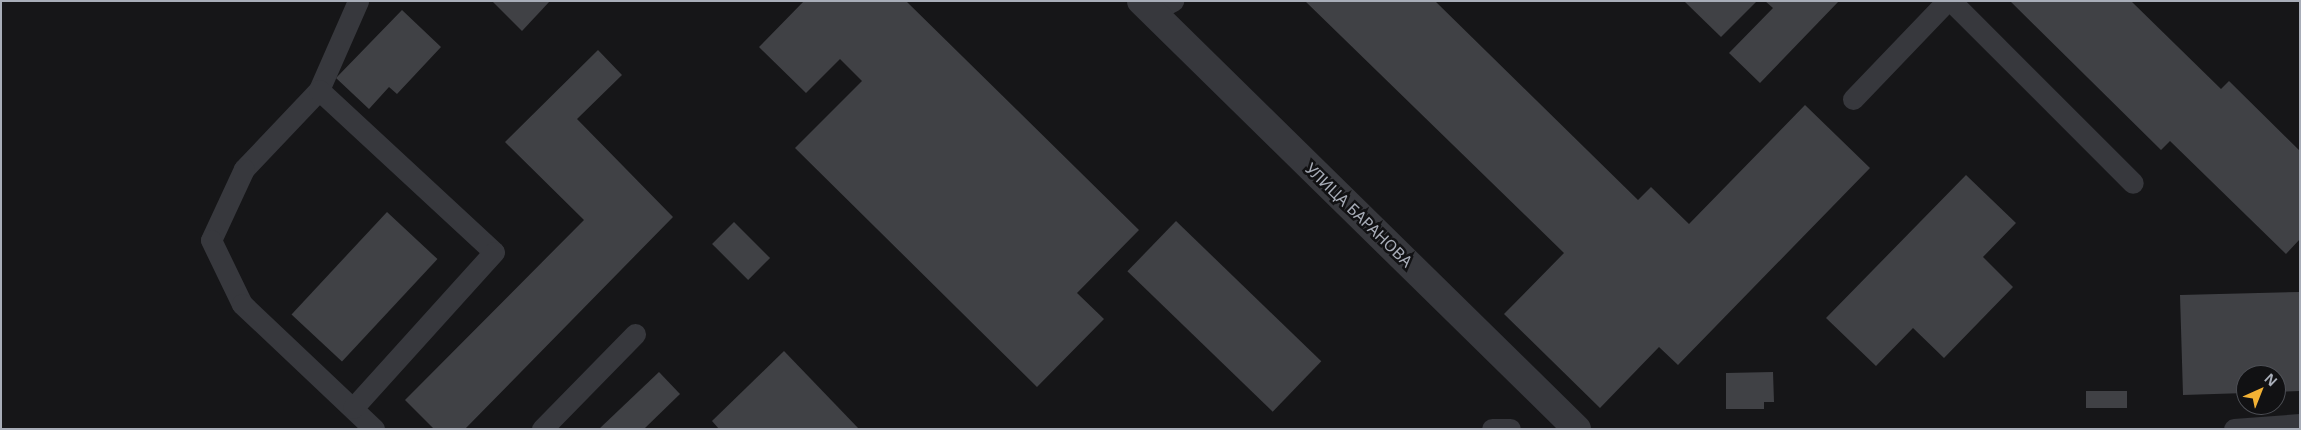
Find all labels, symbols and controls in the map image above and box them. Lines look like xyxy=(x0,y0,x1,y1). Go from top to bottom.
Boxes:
street label: УЛИЦА БАРАНОВА xyxy=(1301,159,1417,271)
north arrow xyxy=(2236,365,2286,415)
text: N xyxy=(2260,369,2282,390)

